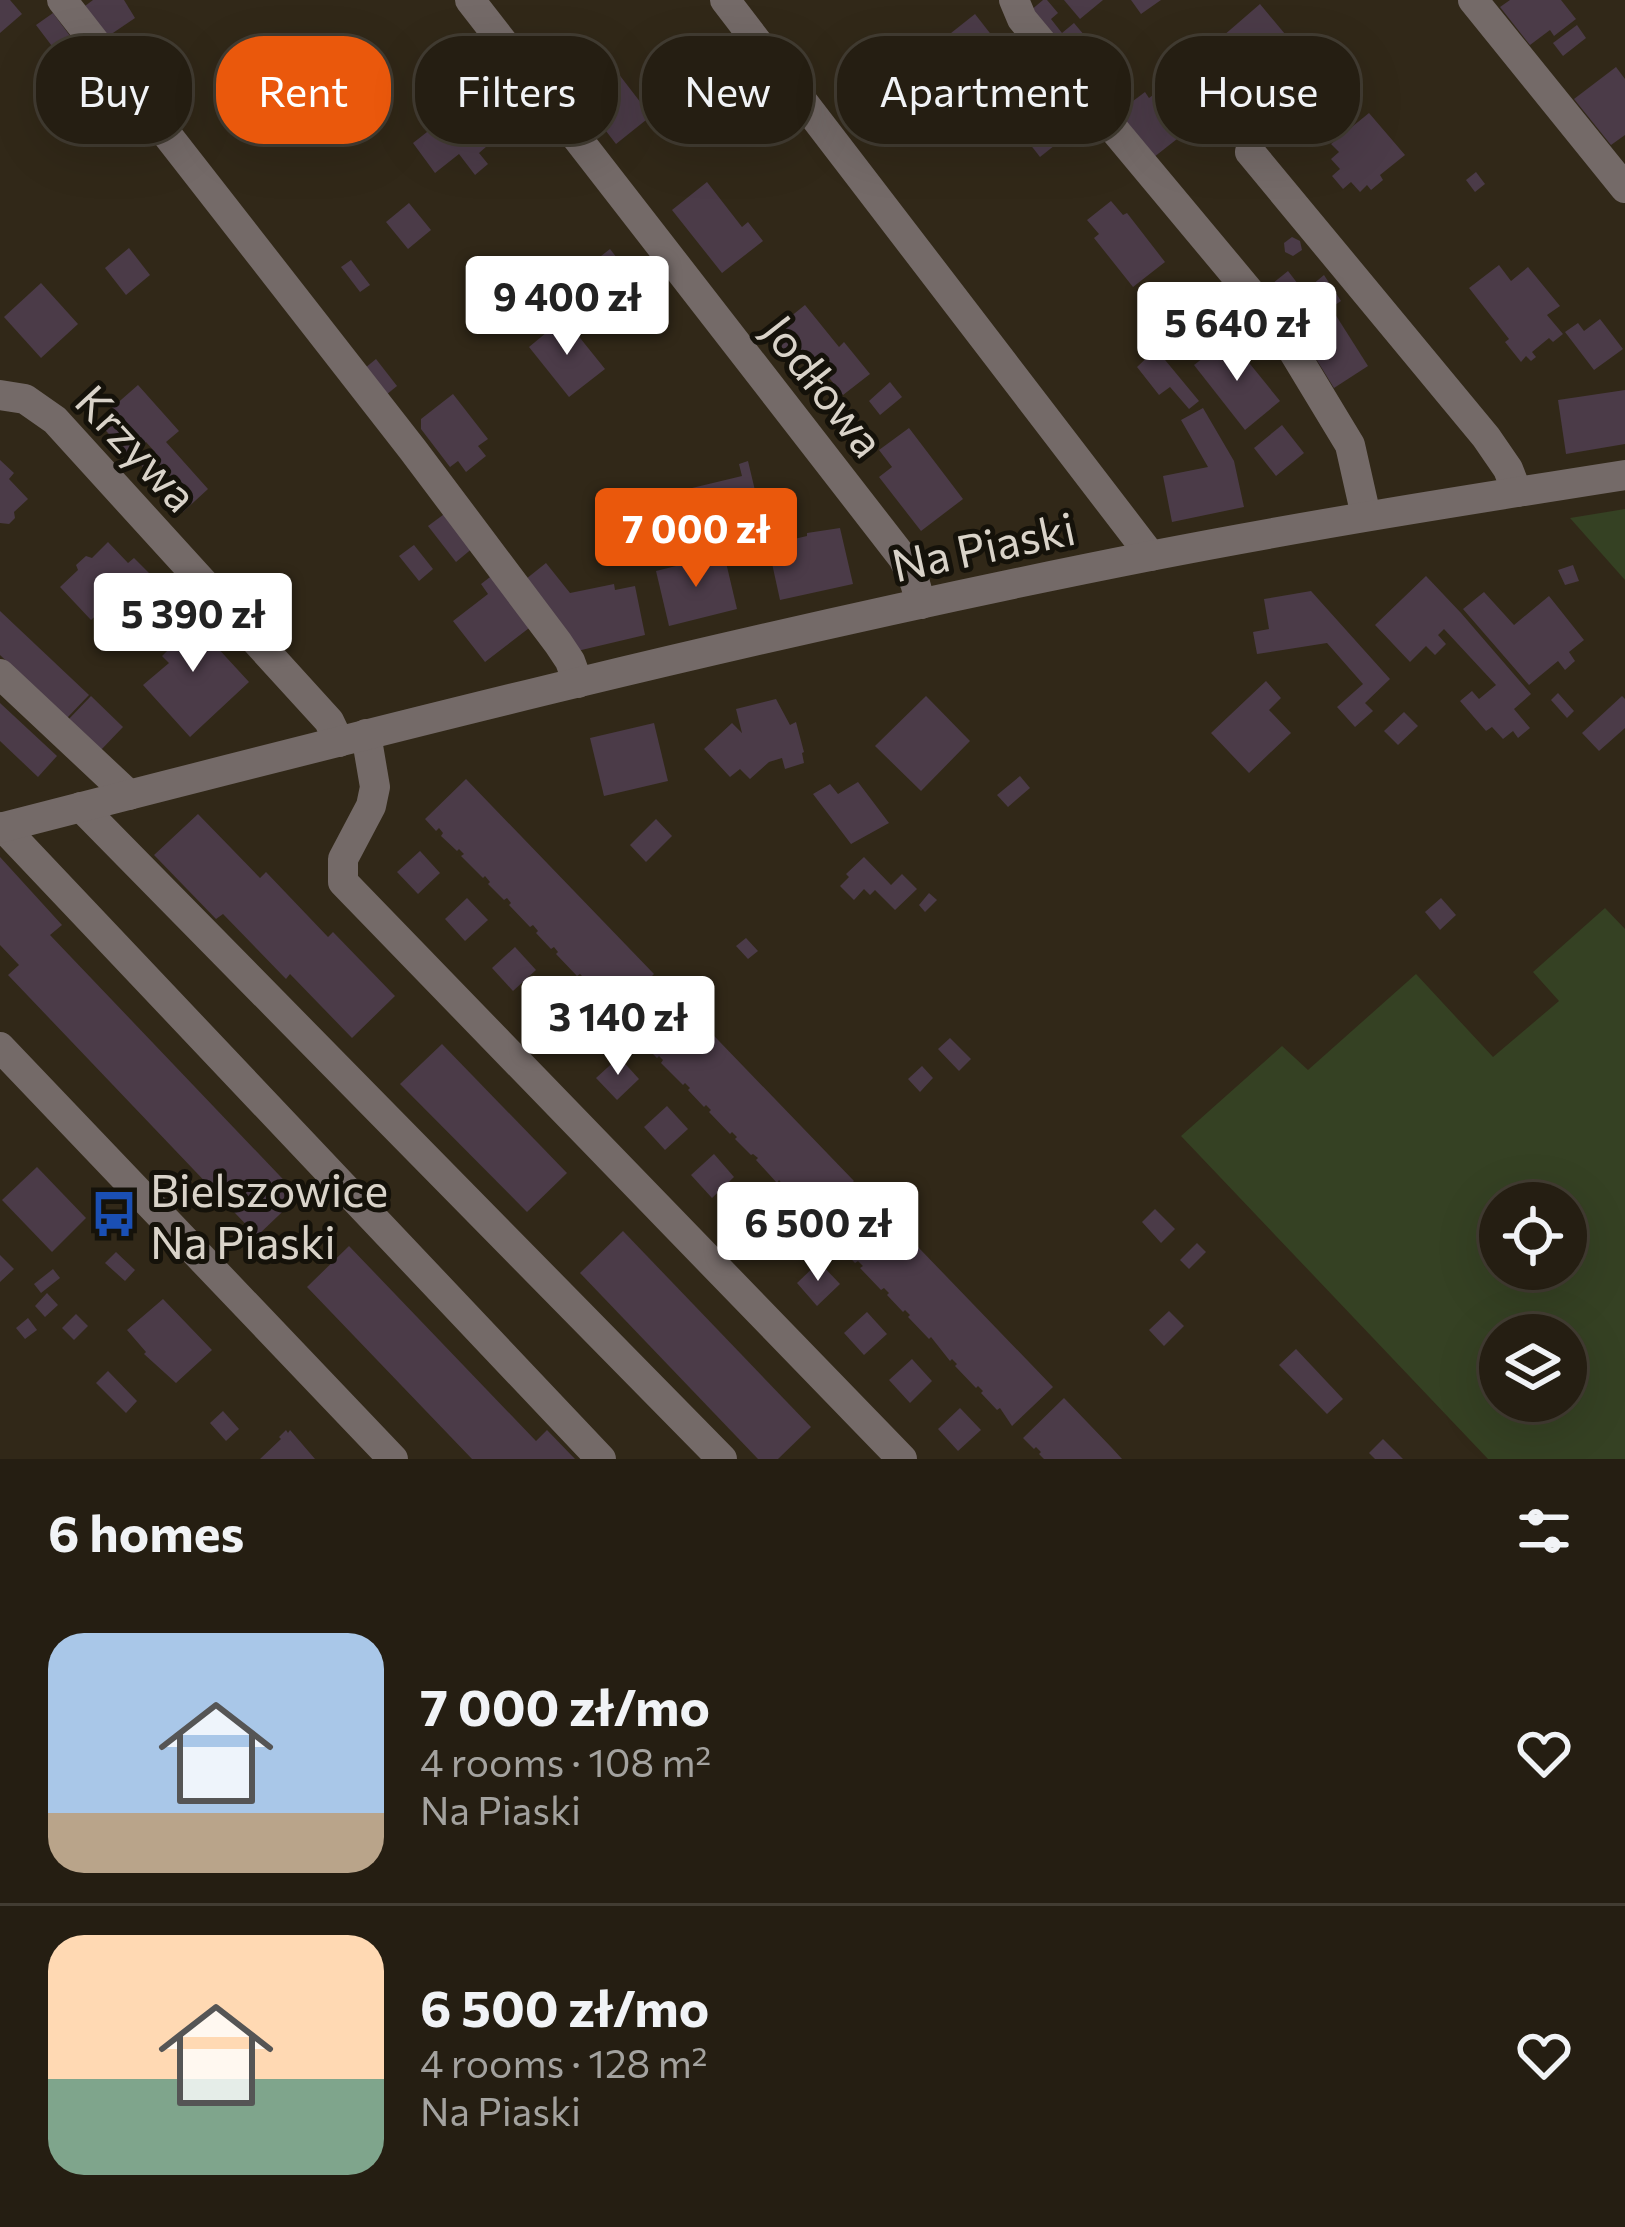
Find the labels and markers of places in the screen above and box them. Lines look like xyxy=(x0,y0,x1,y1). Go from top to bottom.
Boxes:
pin: 9 400 zł xyxy=(443,256,691,358)
pin: 5 640 zł xyxy=(1113,282,1361,384)
pin: 7 000 zł xyxy=(572,488,820,590)
pin: 5 390 zł xyxy=(69,573,317,675)
pin: 3 140 zł xyxy=(494,976,742,1078)
place label: Bielszowice Na Piaski xyxy=(150,1161,388,1268)
pin: 6 500 zł xyxy=(694,1182,942,1284)
bus stop icon: Bielszowice Na Piaski xyxy=(89,1189,139,1239)

